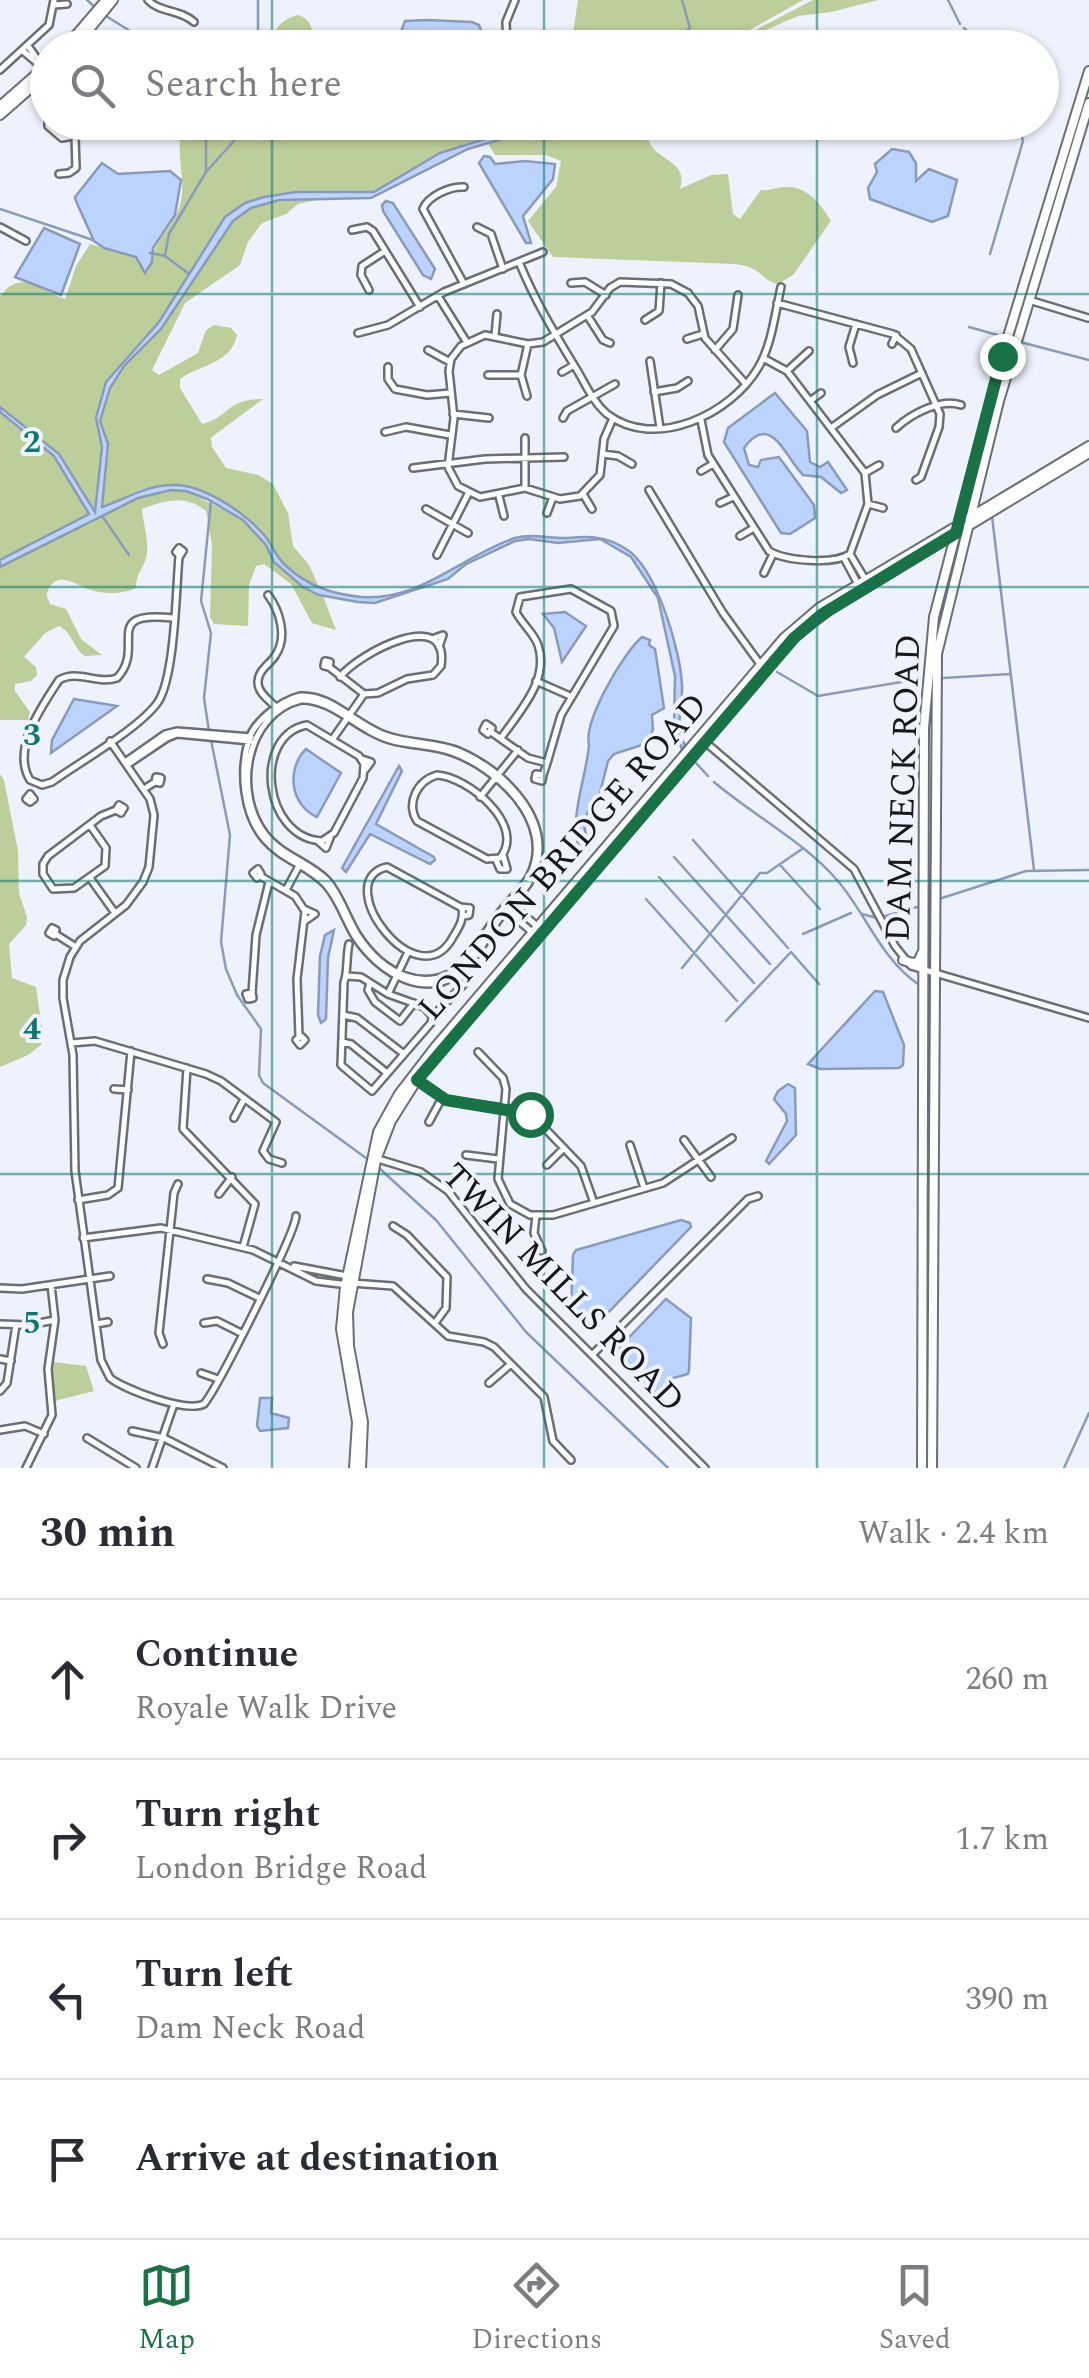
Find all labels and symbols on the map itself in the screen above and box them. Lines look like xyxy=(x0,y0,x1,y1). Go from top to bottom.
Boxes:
route end xyxy=(980,334,1026,380)
text: 2 xyxy=(23,418,41,467)
street label: DAM NECK ROAD xyxy=(872,633,935,943)
street label: LONDON BRIDGE ROAD xyxy=(405,681,721,1033)
text: 3 xyxy=(23,711,41,760)
text: 4 xyxy=(23,1005,41,1054)
route start xyxy=(508,1092,554,1138)
street label: TWIN MILLS ROAD xyxy=(429,1151,697,1425)
text: 5 xyxy=(23,1299,41,1348)

